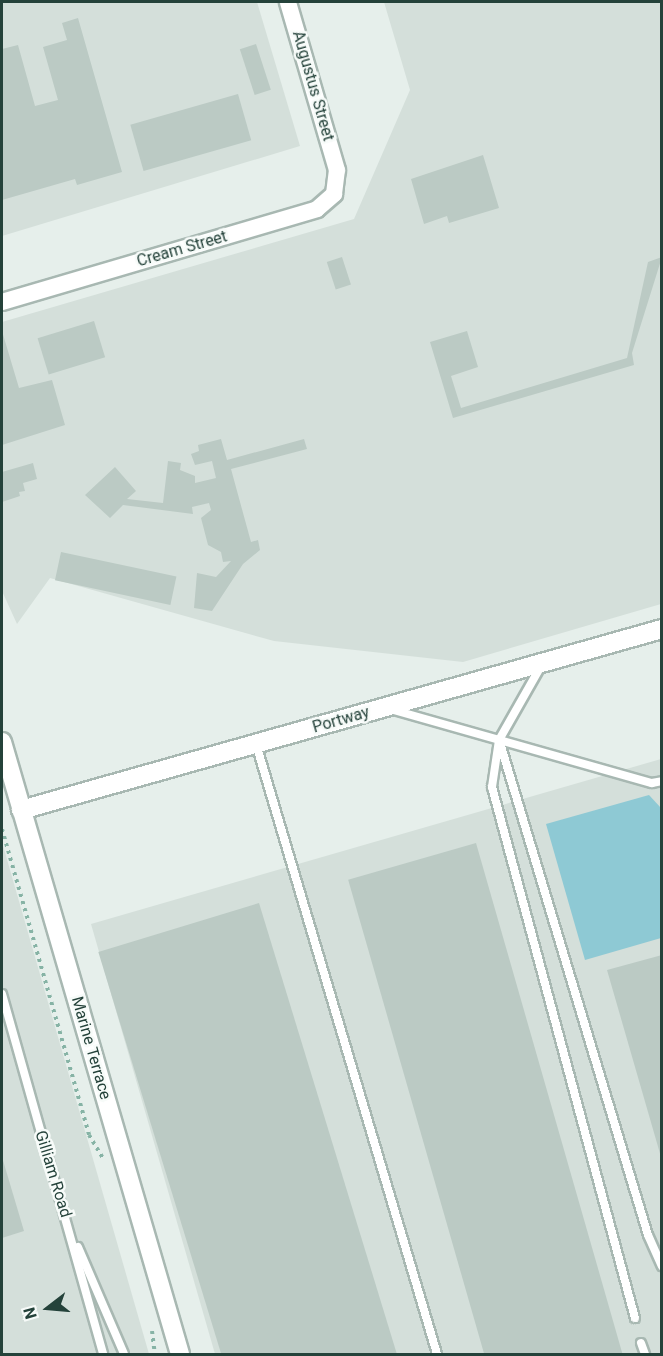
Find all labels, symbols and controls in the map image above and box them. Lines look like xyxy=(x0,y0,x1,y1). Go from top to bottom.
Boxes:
street label: Augustus Street xyxy=(288,29,338,143)
street label: Cream Street xyxy=(135,227,229,271)
street label: Portway xyxy=(310,703,372,737)
street label: Marine Terrace xyxy=(67,994,115,1102)
street label: Gilliam Road xyxy=(31,1128,75,1220)
north arrow xyxy=(18,1278,78,1338)
text: N xyxy=(20,1305,41,1321)

